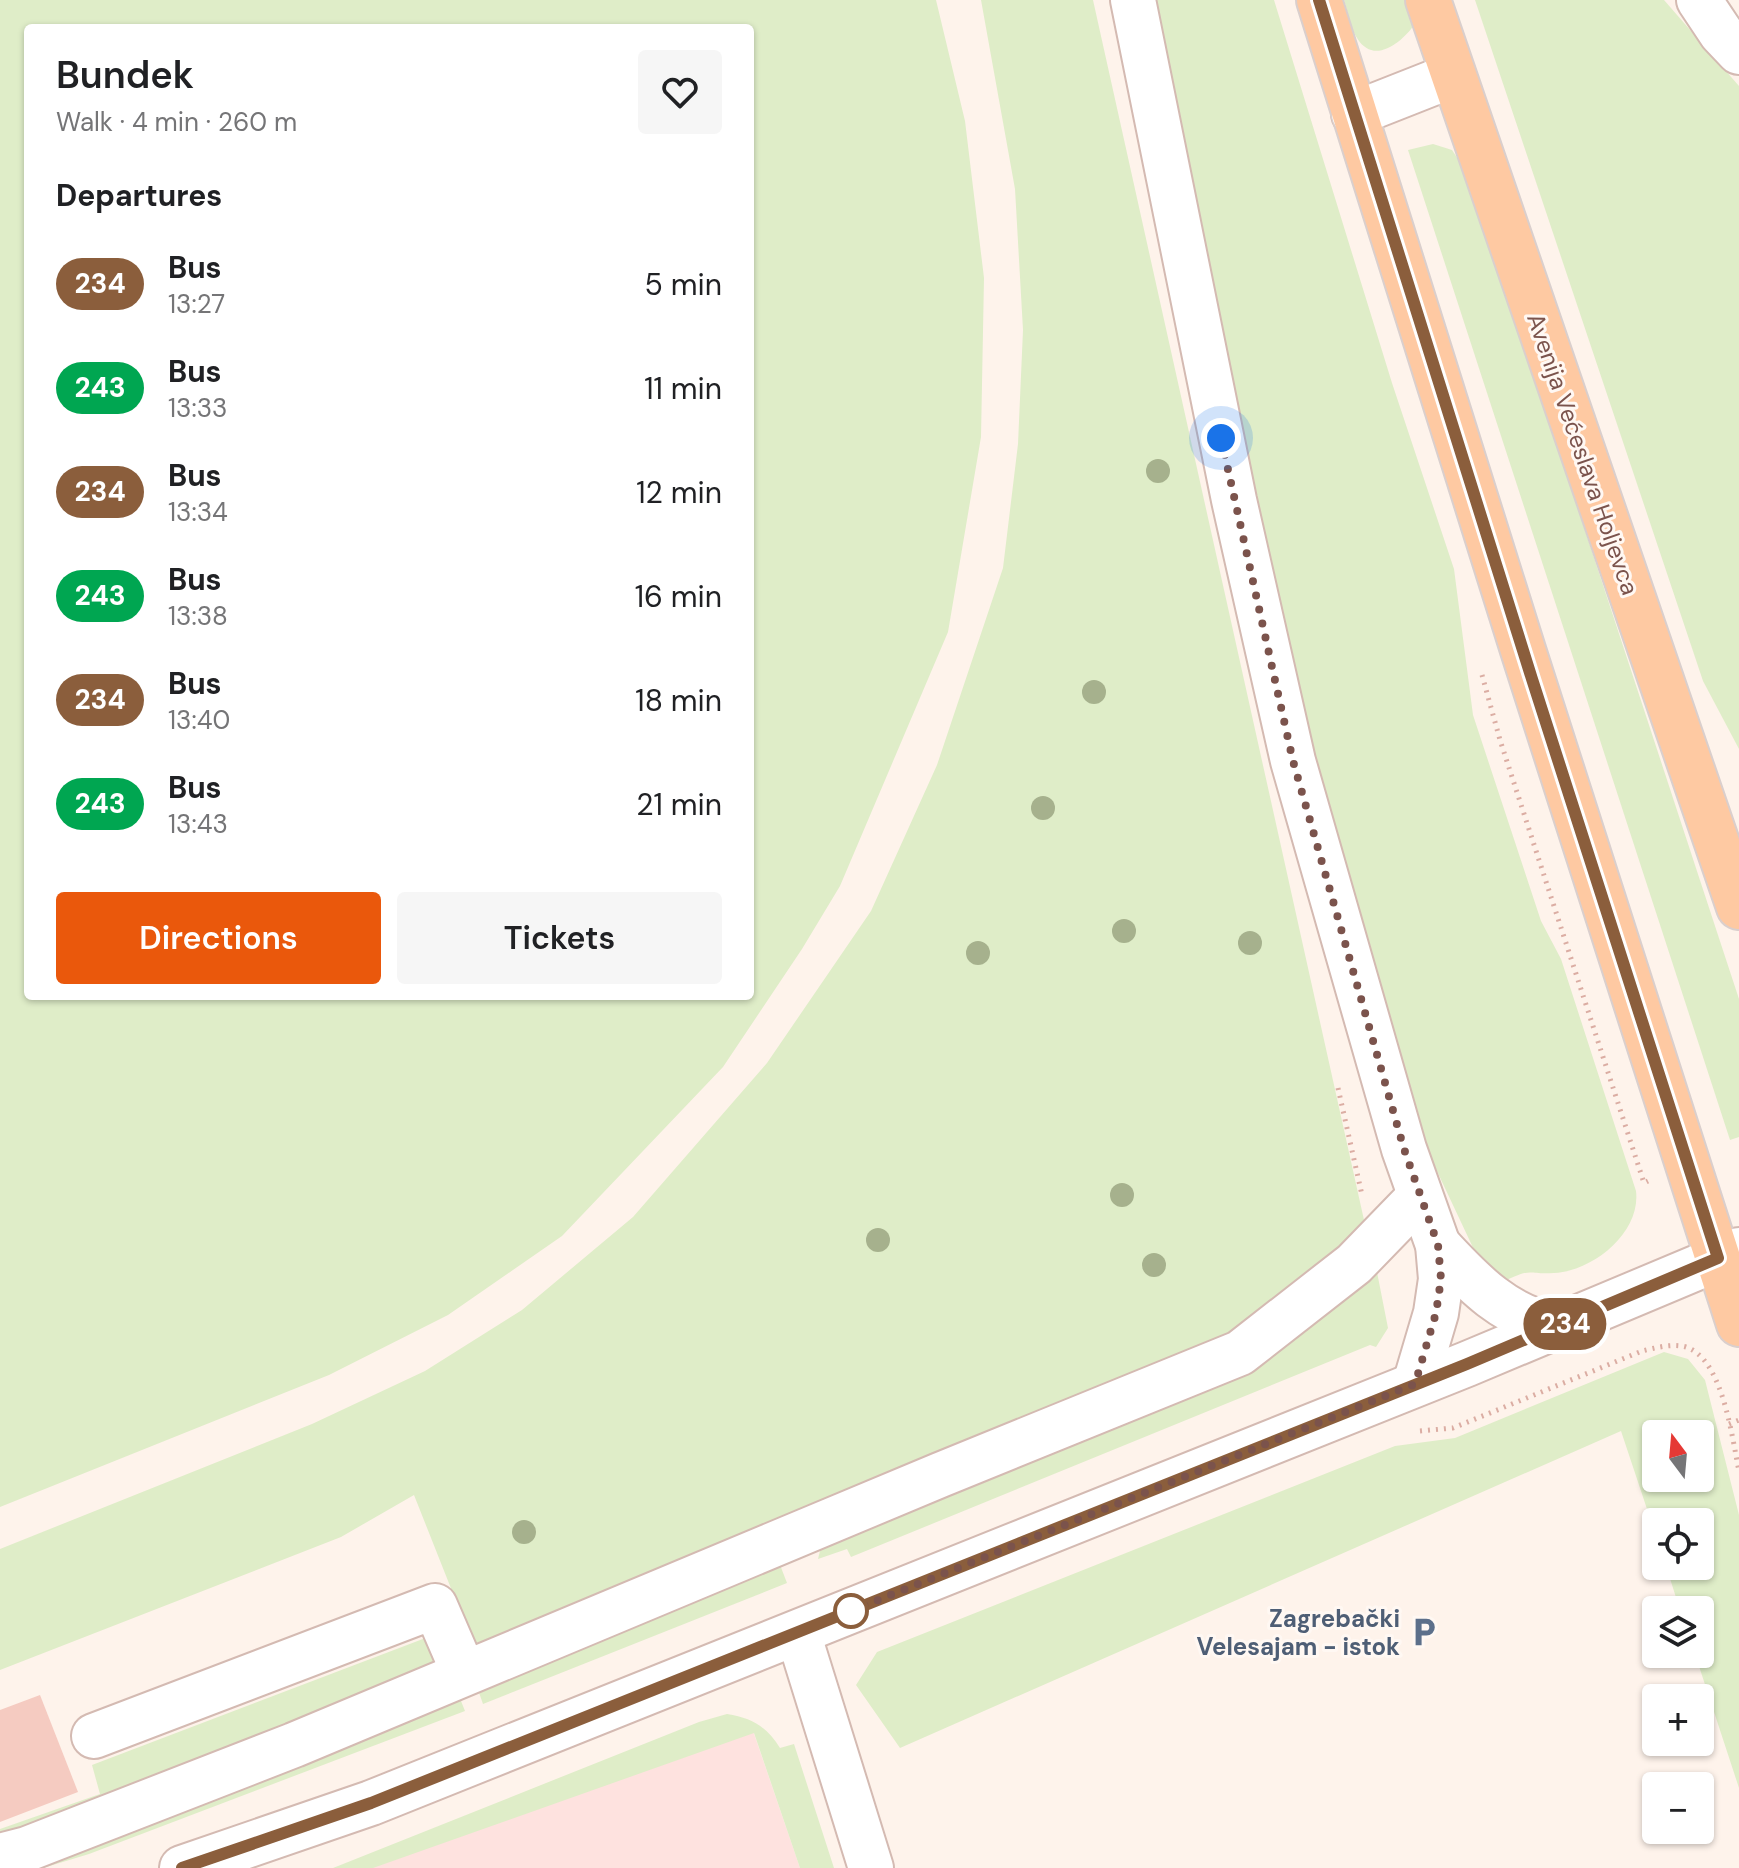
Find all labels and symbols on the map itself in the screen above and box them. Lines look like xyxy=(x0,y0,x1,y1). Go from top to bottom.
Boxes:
street label: Avenija Većeslava Holjevca xyxy=(1520,309,1646,599)
your location xyxy=(1201,418,1241,458)
line badge: 234 xyxy=(1519,1298,1611,1350)
north arrow xyxy=(1642,1420,1714,1492)
unlabelled marker xyxy=(834,1594,868,1628)
place label: Zagrebački Velesajam - istok xyxy=(1196,1603,1400,1662)
parking icon: Zagrebački Velesajam - istok xyxy=(1407,1615,1441,1649)

